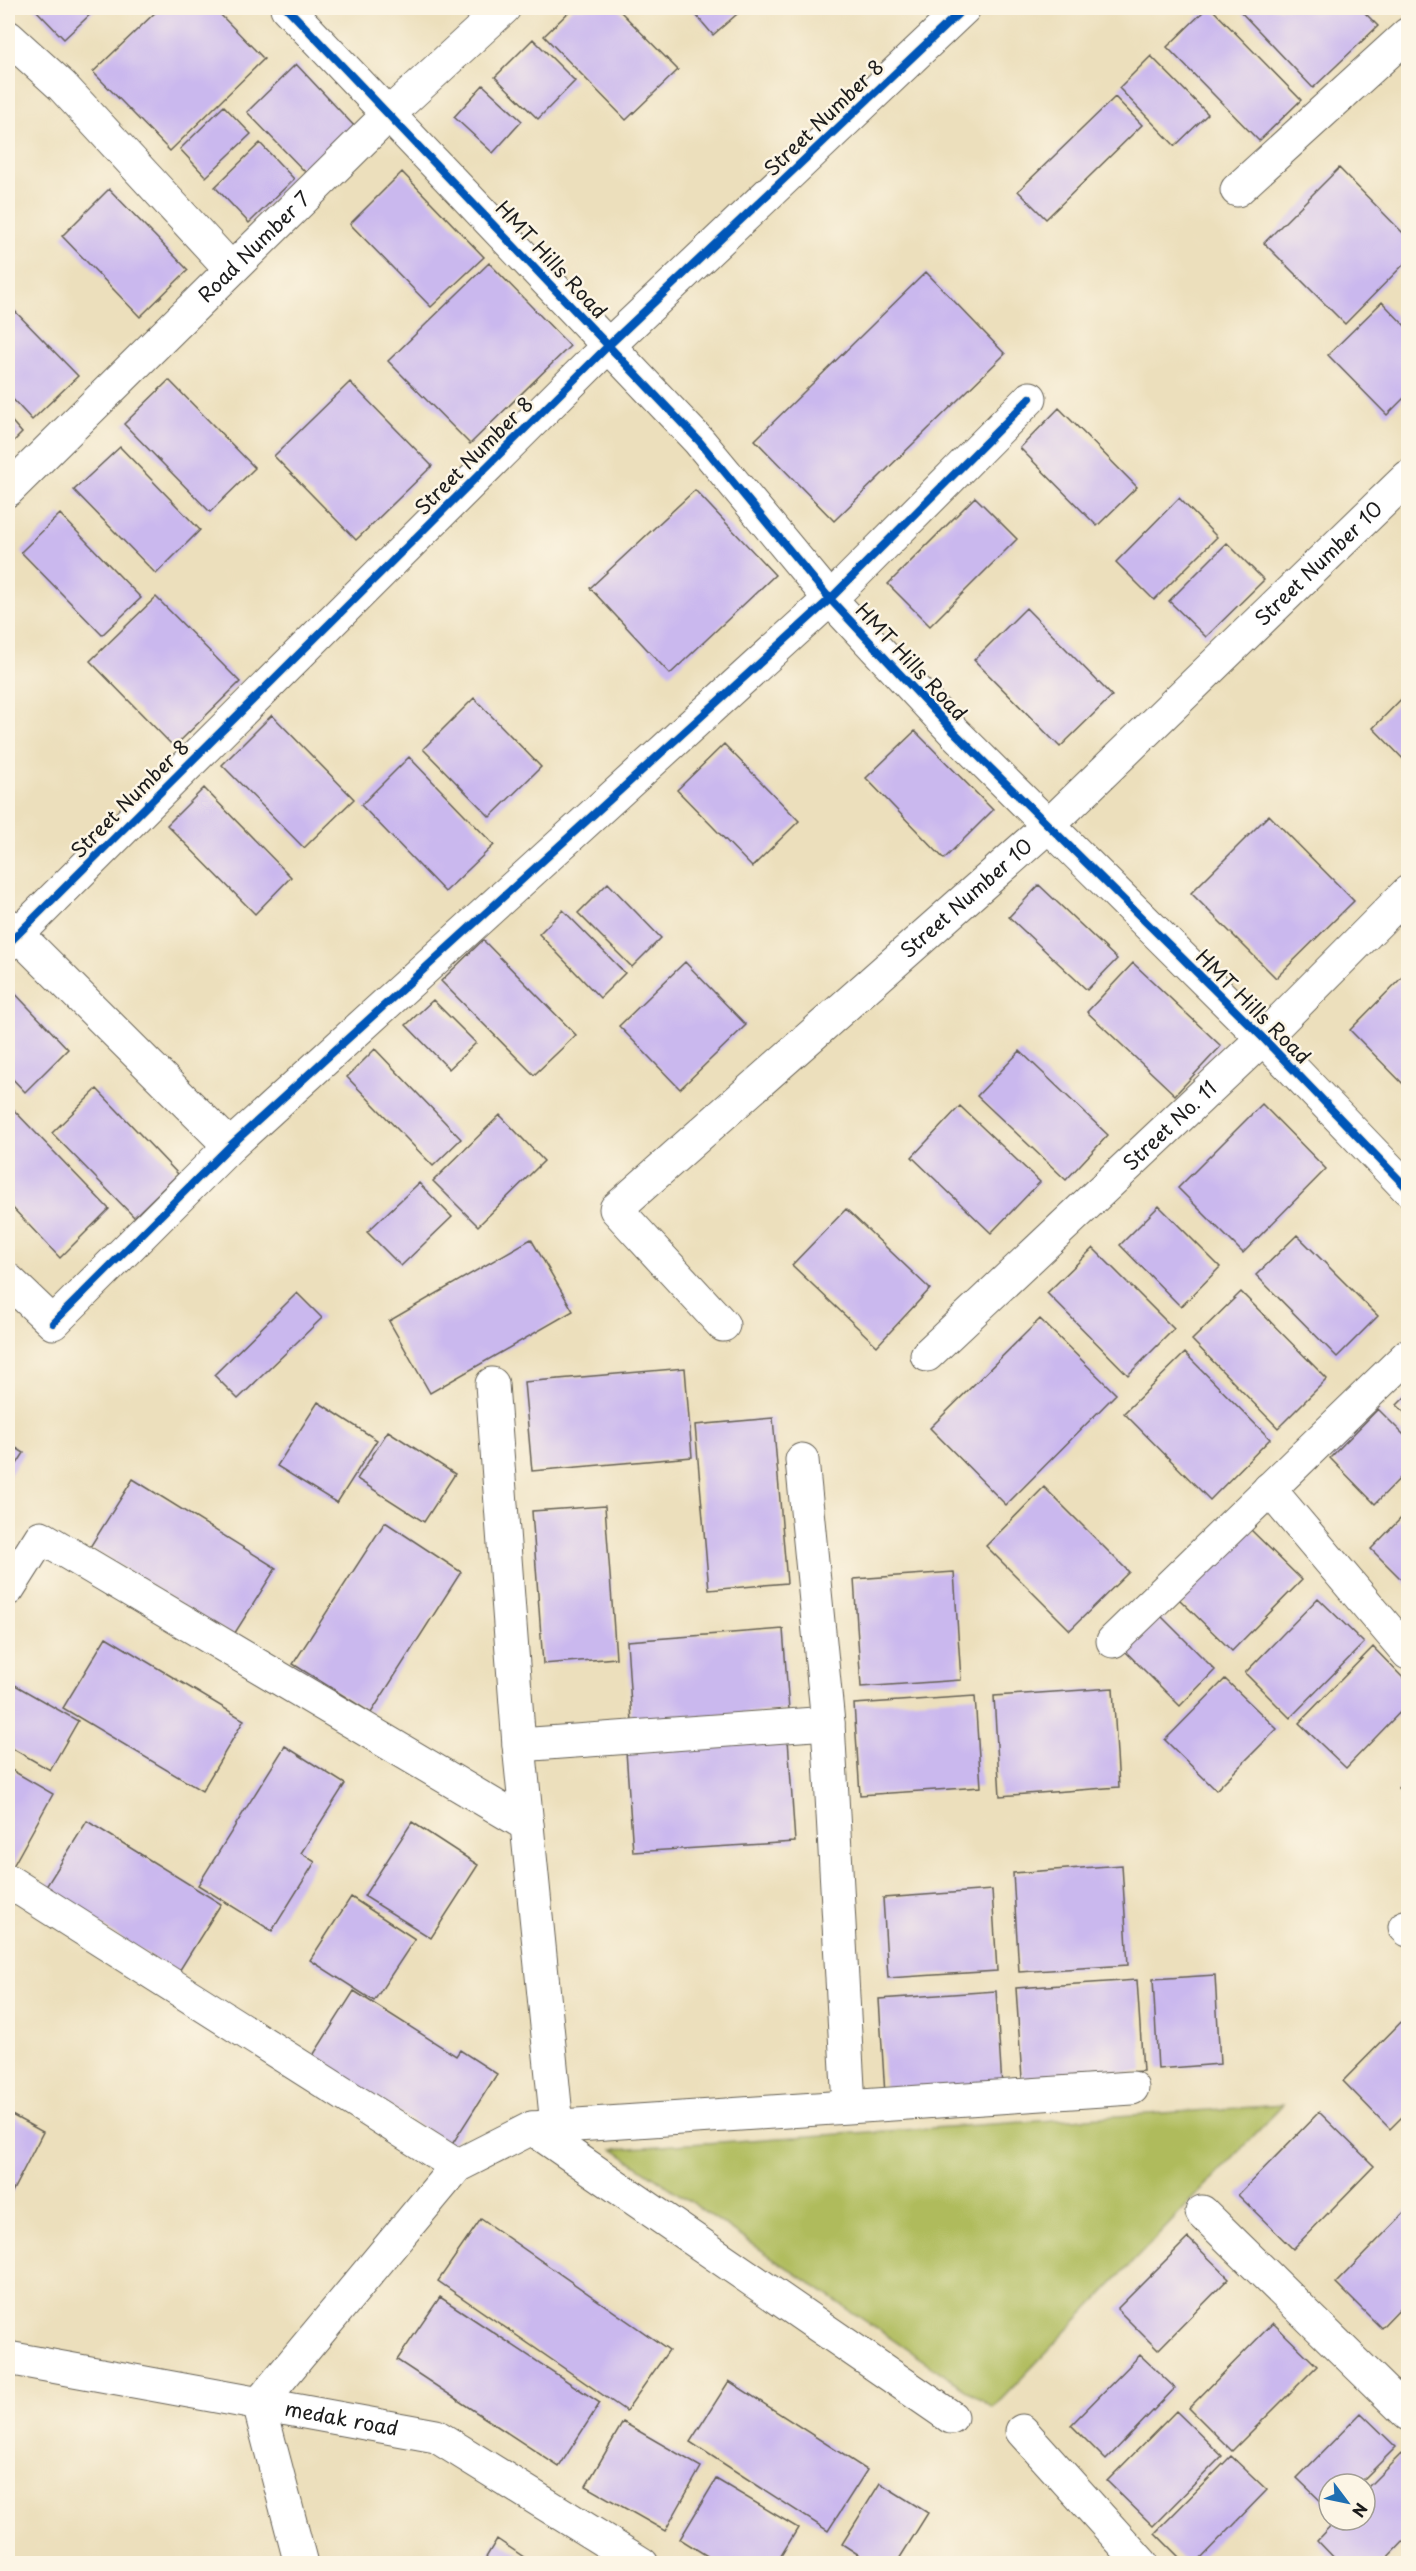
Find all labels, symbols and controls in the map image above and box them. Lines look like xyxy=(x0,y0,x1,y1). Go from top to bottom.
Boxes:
street label: Street Number 8 xyxy=(756,52,890,183)
street label: Road Number 7 xyxy=(191,184,317,309)
street label: HMT Hills Road xyxy=(489,194,614,325)
street label: Street Number 8 xyxy=(407,389,539,521)
street label: Street Number 10 xyxy=(1247,494,1389,632)
street label: HMT Hills Road xyxy=(849,596,974,727)
street label: Street Number 8 xyxy=(63,732,195,864)
street label: Street Number 10 xyxy=(893,831,1038,965)
street label: HMT Hills Road xyxy=(1189,942,1318,1071)
street label: Street No. 11 xyxy=(1116,1073,1223,1177)
street label: medak road xyxy=(282,2393,401,2443)
north arrow xyxy=(1317,2472,1377,2532)
text: N xyxy=(1347,2499,1374,2522)

